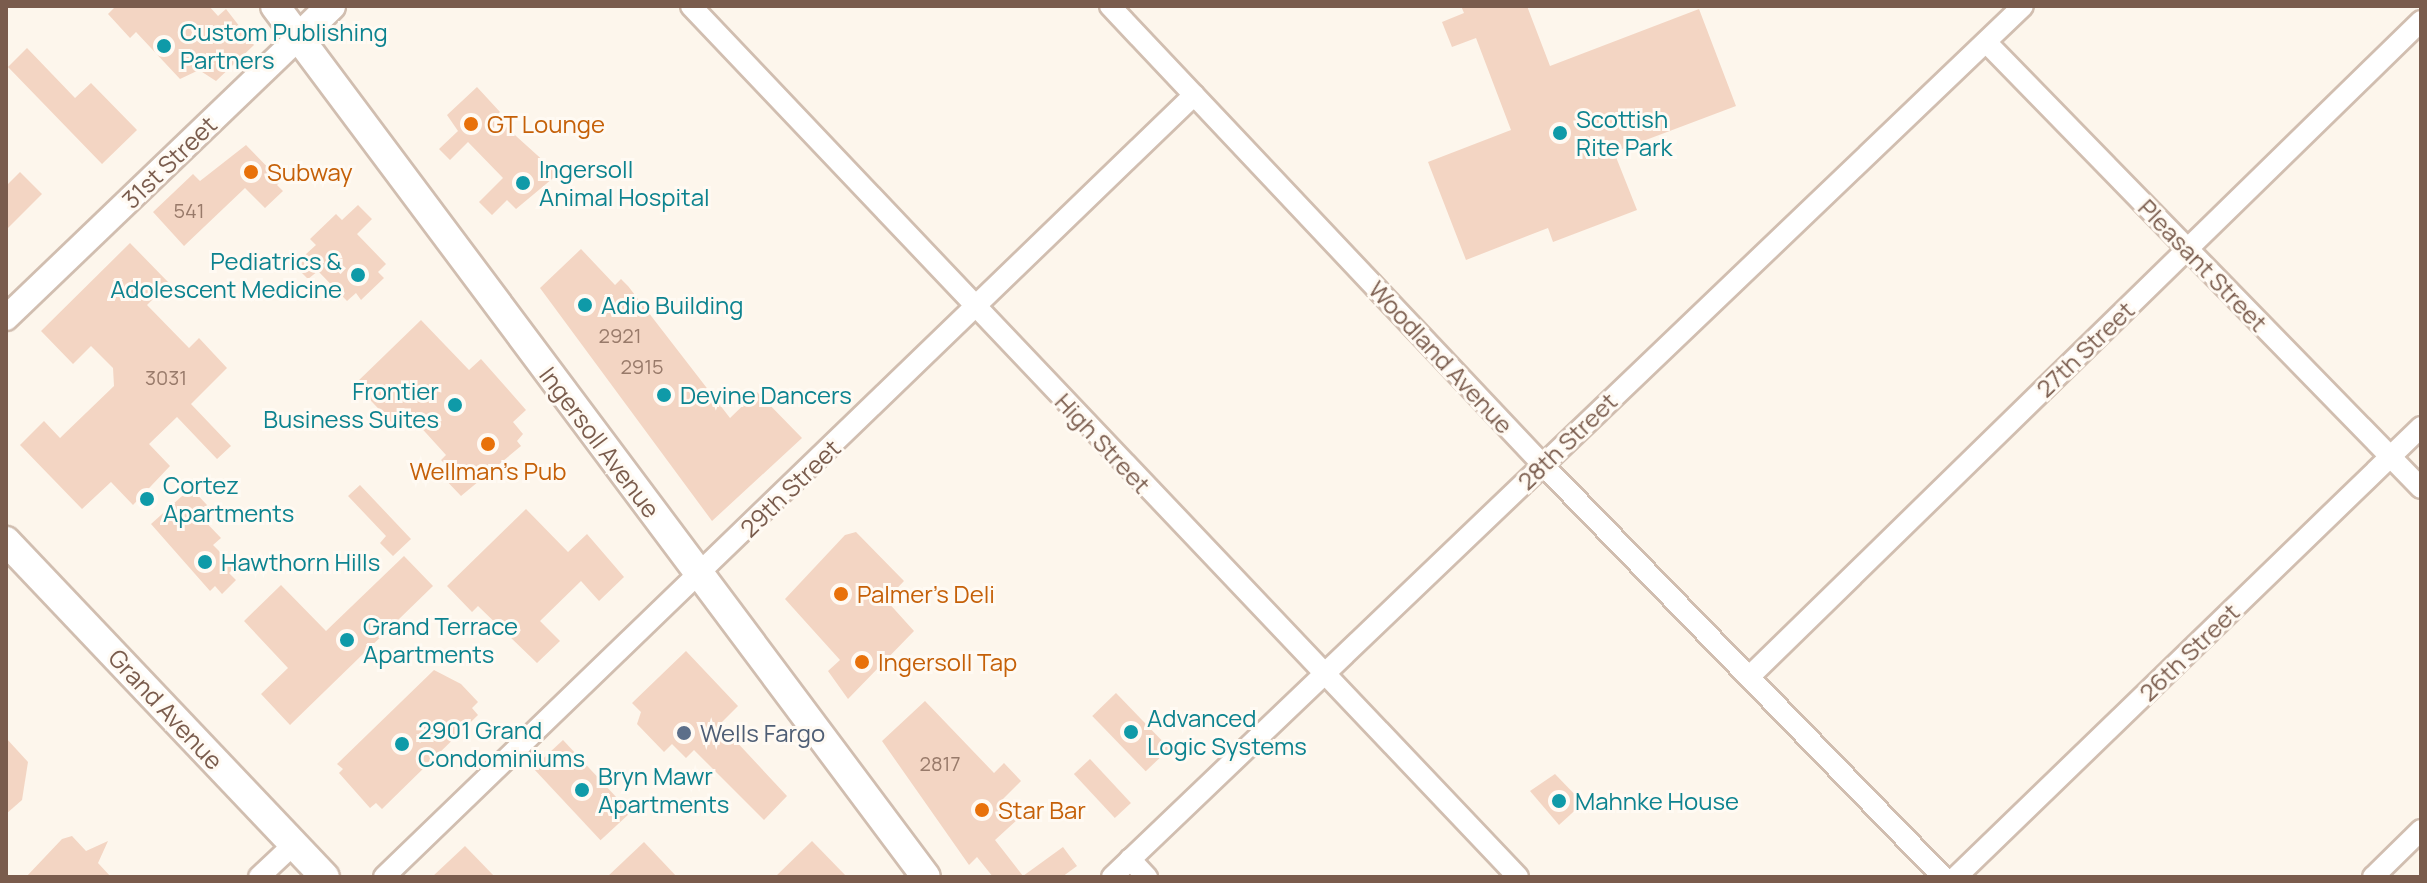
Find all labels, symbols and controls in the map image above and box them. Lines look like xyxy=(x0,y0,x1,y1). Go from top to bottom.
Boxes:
place label: Custom Publishing Partners xyxy=(180,18,388,74)
marker: Custom Publishing Partners xyxy=(155,37,173,55)
place label: Scottish Rite Park xyxy=(1576,105,1673,161)
street label: 31st Street xyxy=(116,110,222,214)
place label: GT Lounge xyxy=(487,110,606,138)
marker: GT Lounge xyxy=(462,115,480,133)
marker: Scottish Rite Park xyxy=(1551,124,1569,142)
place label: Ingersoll Animal Hospital xyxy=(539,155,710,211)
place label: Subway xyxy=(267,158,353,186)
marker: Subway xyxy=(242,163,260,181)
marker: Ingersoll Animal Hospital xyxy=(514,174,532,192)
street label: Pleasant Street xyxy=(2133,193,2273,337)
house number: 541 xyxy=(173,198,205,222)
place label: Pediatrics & Adolescent Medicine xyxy=(110,247,342,303)
marker: Pediatrics & Adolescent Medicine xyxy=(349,266,367,284)
street label: Woodland Avenue xyxy=(1363,275,1519,439)
place label: Adio Building xyxy=(601,291,743,319)
street label: 27th Street xyxy=(2030,295,2140,403)
marker: Adio Building xyxy=(576,296,594,314)
house number: 2921 xyxy=(598,323,642,347)
house number: 2915 xyxy=(620,354,664,378)
street label: Ingersoll Avenue xyxy=(534,361,666,523)
house number: 3031 xyxy=(145,365,187,389)
place label: Frontier Business Suites xyxy=(263,377,439,433)
place label: Devine Dancers xyxy=(680,381,852,409)
marker: Devine Dancers xyxy=(655,386,673,404)
street label: High Street xyxy=(1050,387,1156,499)
street label: 28th Street xyxy=(1511,387,1623,495)
marker: Frontier Business Suites xyxy=(446,396,464,414)
street label: 29th Street xyxy=(734,433,846,543)
marker: Wellman's Pub xyxy=(479,435,497,453)
place label: Wellman's Pub xyxy=(410,457,566,485)
place label: Cortez Apartments xyxy=(163,471,294,527)
marker: Cortez Apartments xyxy=(138,490,156,508)
place label: Hawthorn Hills xyxy=(221,548,380,576)
marker: Hawthorn Hills xyxy=(196,553,214,571)
place label: Palmer's Deli xyxy=(857,580,995,608)
marker: Palmer's Deli xyxy=(832,585,850,603)
street label: 26th Street xyxy=(2133,597,2245,707)
place label: Grand Terrace Apartments xyxy=(363,612,518,668)
marker: Grand Terrace Apartments xyxy=(338,631,356,649)
street label: Grand Avenue xyxy=(103,643,229,775)
place label: Ingersoll Tap xyxy=(878,648,1017,676)
marker: Ingersoll Tap xyxy=(853,653,871,671)
place label: Advanced Logic Systems xyxy=(1147,704,1307,760)
place label: 2901 Grand Condominiums xyxy=(418,716,585,772)
place label: Wells Fargo xyxy=(700,719,825,747)
marker: Advanced Logic Systems xyxy=(1122,723,1140,741)
marker: Wells Fargo xyxy=(675,724,693,742)
marker: 2901 Grand Condominiums xyxy=(393,735,411,753)
house number: 2817 xyxy=(920,751,960,775)
place label: Bryn Mawr Apartments xyxy=(598,762,729,818)
marker: Bryn Mawr Apartments xyxy=(573,781,591,799)
place label: Mahnke House xyxy=(1575,787,1739,815)
marker: Mahnke House xyxy=(1550,792,1568,810)
place label: Star Bar xyxy=(998,796,1086,824)
marker: Star Bar xyxy=(973,801,991,819)

